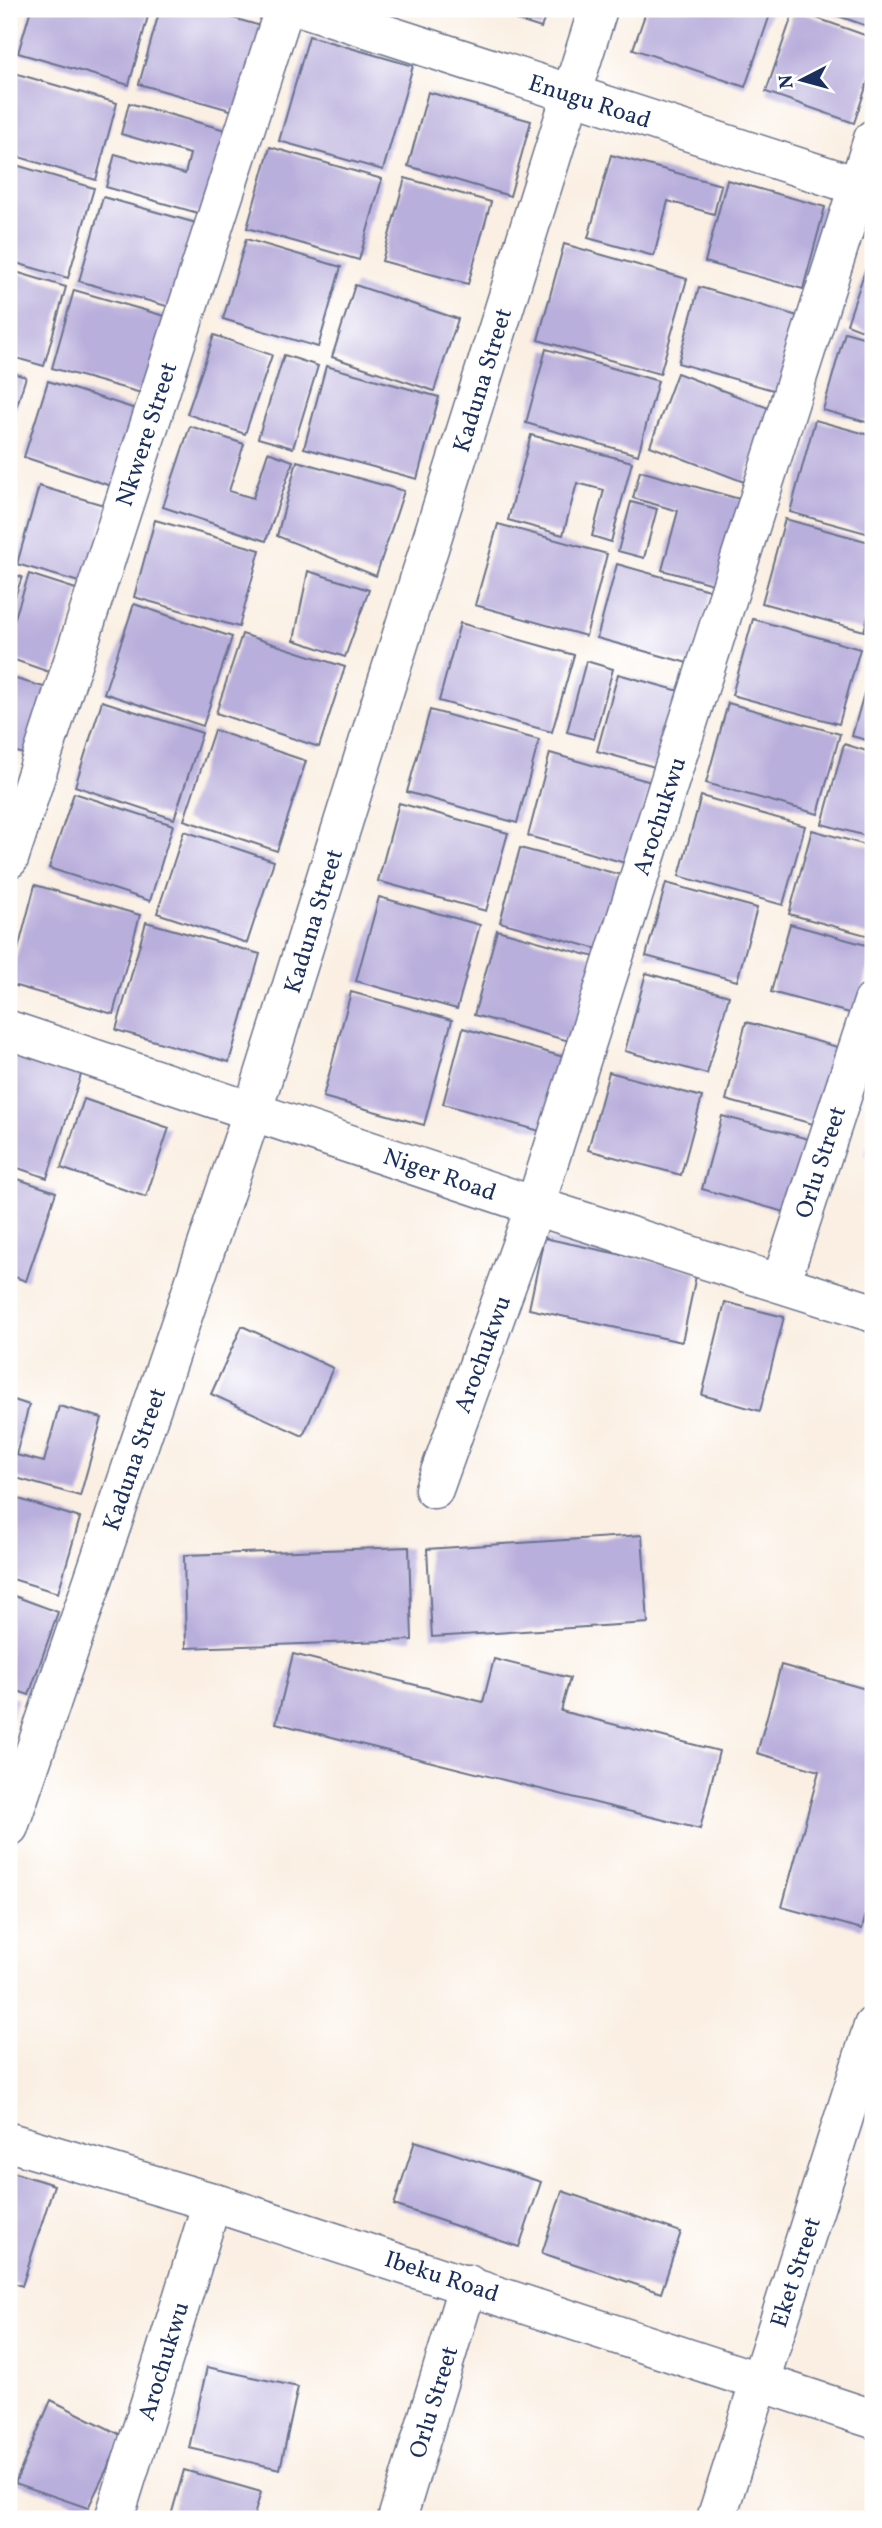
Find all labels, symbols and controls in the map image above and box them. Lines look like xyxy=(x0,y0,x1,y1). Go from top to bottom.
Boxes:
north arrow xyxy=(766,46,836,116)
street label: Enugu Road xyxy=(524,67,655,139)
text: N xyxy=(773,73,801,90)
street label: Kaduna Street xyxy=(446,304,522,457)
street label: Nkwere Street xyxy=(109,358,187,511)
street label: Arochukwu xyxy=(626,753,696,880)
street label: Kaduna Street xyxy=(277,845,353,998)
street label: Orlu Street xyxy=(788,1102,856,1223)
street label: Niger Road xyxy=(378,1141,501,1211)
street label: Arochukwu xyxy=(447,1291,521,1418)
street label: Kaduna Street xyxy=(96,1384,176,1536)
street label: Eket Street xyxy=(763,2213,831,2332)
street label: Ibeku Road xyxy=(380,2243,503,2312)
street label: Arochukwu xyxy=(131,2298,199,2425)
street label: Orlu Street xyxy=(402,2342,468,2463)

